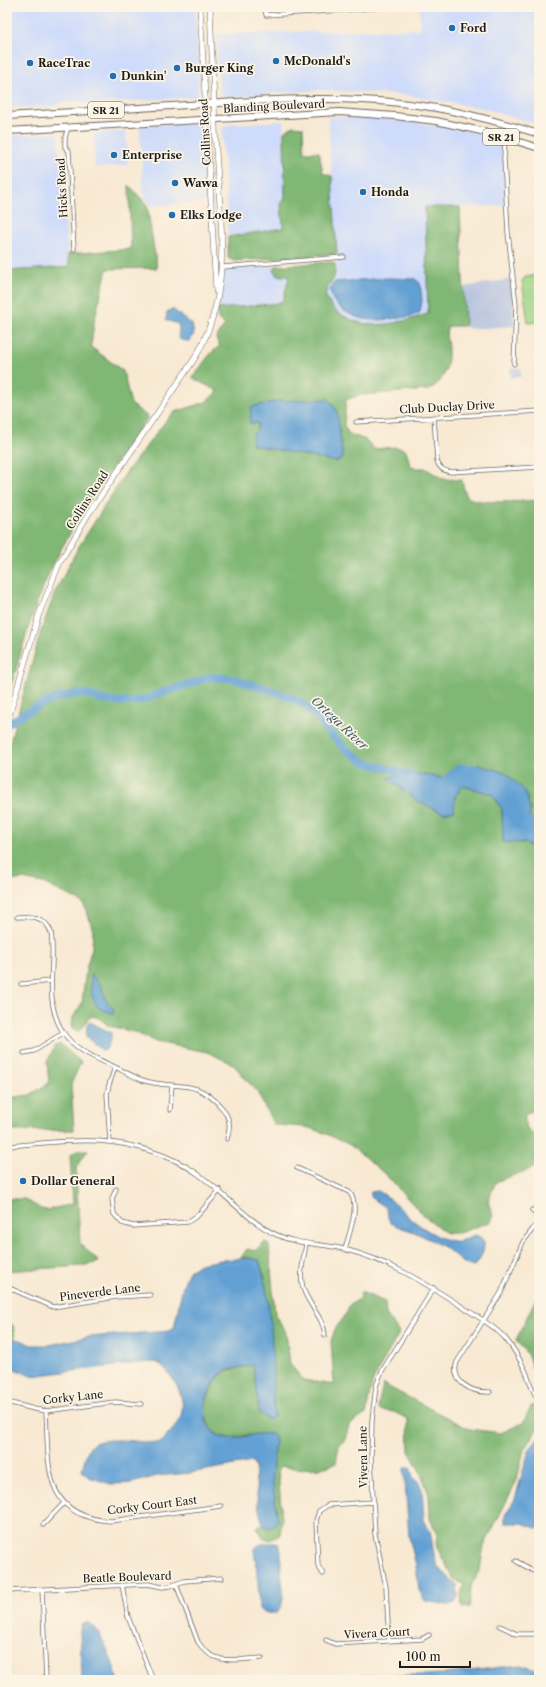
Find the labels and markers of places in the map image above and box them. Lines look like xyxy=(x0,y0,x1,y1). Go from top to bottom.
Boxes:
place label: Ford xyxy=(460,21,487,35)
marker: Ford xyxy=(447,23,457,33)
place label: McDonald's xyxy=(284,54,351,68)
place label: RaceTrac xyxy=(38,56,90,70)
marker: McDonald's xyxy=(271,56,281,66)
marker: RaceTrac xyxy=(25,58,35,68)
place label: Burger King xyxy=(185,61,254,75)
marker: Burger King xyxy=(172,63,182,73)
place label: Dunkin' xyxy=(121,69,166,83)
marker: Dunkin' xyxy=(108,71,118,81)
place label: Enterprise xyxy=(122,148,183,162)
marker: Enterprise xyxy=(109,150,119,160)
place label: Wawa xyxy=(182,176,219,190)
marker: Wawa xyxy=(170,178,180,188)
place label: Honda xyxy=(371,185,410,199)
marker: Honda xyxy=(358,187,368,197)
place label: Elks Lodge xyxy=(180,208,242,222)
marker: Elks Lodge xyxy=(167,210,177,220)
place label: Dollar General xyxy=(31,1174,115,1188)
marker: Dollar General xyxy=(18,1176,28,1186)

